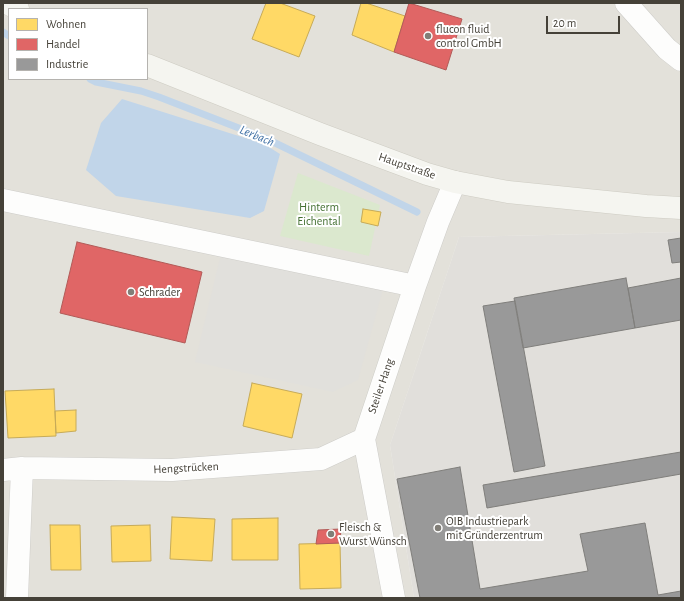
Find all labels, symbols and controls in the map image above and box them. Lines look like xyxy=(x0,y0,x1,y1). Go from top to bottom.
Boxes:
legend xyxy=(8,8,148,80)
scale bar xyxy=(548,8,622,34)
text: 20 m xyxy=(553,17,576,29)
text: Wohnen xyxy=(46,18,86,30)
place label: flucon fluid control GmbH xyxy=(436,22,502,50)
marker: flucon fluid control GmbH xyxy=(423,31,433,41)
text: Handel xyxy=(46,38,80,50)
text: Industrie xyxy=(46,58,88,70)
water label: Lerbach xyxy=(237,122,277,150)
street label: Hauptstraße xyxy=(377,150,437,182)
park label: Hinterm Eichental xyxy=(297,200,341,228)
place label: Schrader xyxy=(139,285,180,299)
marker: Schrader xyxy=(126,287,136,297)
street label: Steiler Hang xyxy=(365,356,397,416)
street label: Hengstrücken xyxy=(153,459,219,477)
place label: OIB Industriepark mit Gründerzentrum xyxy=(446,514,543,542)
place label: Fleisch & Wurst Wünsch xyxy=(339,520,407,548)
marker: OIB Industriepark mit Gründerzentrum xyxy=(433,523,443,533)
marker: Fleisch & Wurst Wünsch xyxy=(326,529,336,539)

